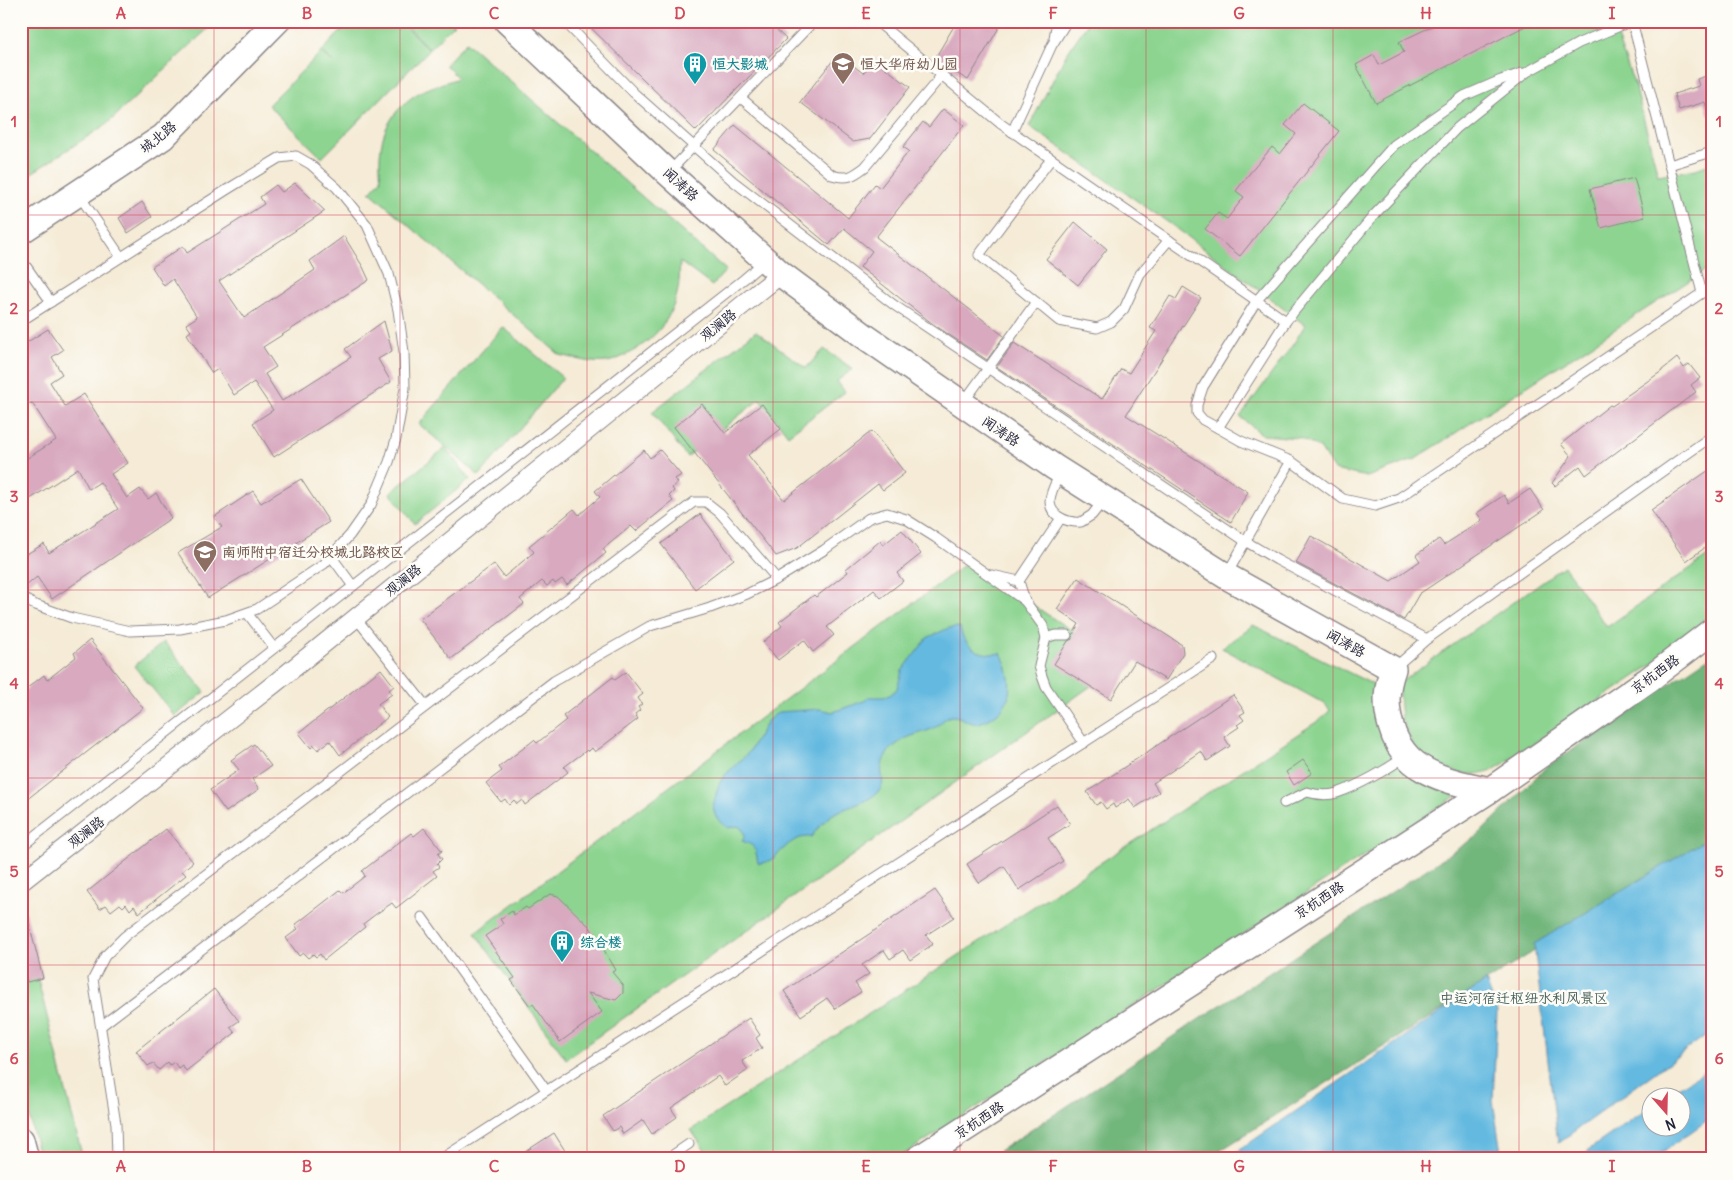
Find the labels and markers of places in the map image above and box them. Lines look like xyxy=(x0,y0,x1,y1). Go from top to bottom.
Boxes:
building icon: 恒大影城 xyxy=(682,51,708,85)
school or university icon: 恒大华府幼儿园 xyxy=(830,51,856,85)
place label: 恒大影城 xyxy=(712,55,768,73)
place label: 恒大华府幼儿园 xyxy=(860,55,958,73)
school or university icon: 南师附中宿迁分校城北路校区 xyxy=(192,539,218,573)
place label: 南师附中宿迁分校城北路校区 xyxy=(222,543,404,561)
building icon: 综合楼 xyxy=(549,929,575,963)
place label: 综合楼 xyxy=(580,933,622,951)

